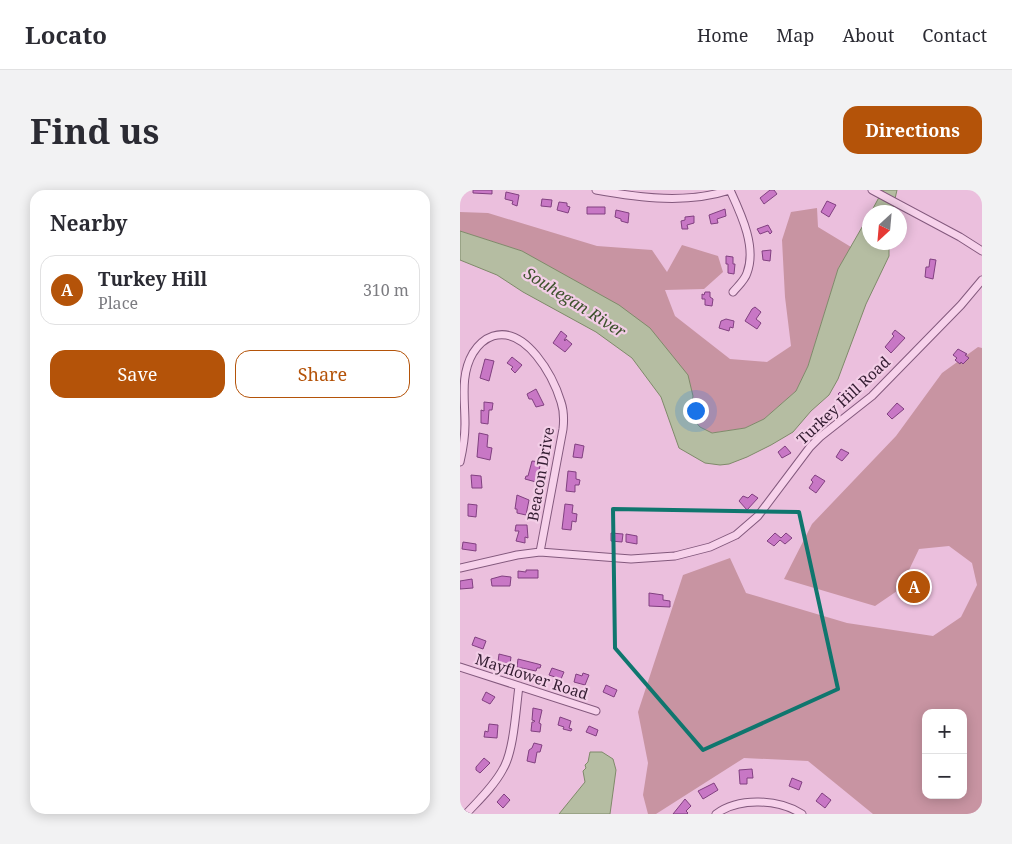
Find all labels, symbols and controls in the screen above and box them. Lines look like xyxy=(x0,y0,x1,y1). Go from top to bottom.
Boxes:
text: Locato xyxy=(25,18,107,51)
text: Home xyxy=(697,23,748,47)
text: Map xyxy=(776,23,814,47)
text: About xyxy=(842,23,894,47)
text: Contact xyxy=(922,23,987,47)
button: Directions xyxy=(843,106,982,154)
text: Find us xyxy=(30,107,159,154)
north arrow xyxy=(862,205,907,250)
text: Nearby xyxy=(50,209,128,237)
water label: Souhegan River xyxy=(520,262,631,342)
text: Turkey Hill xyxy=(98,266,207,292)
text: A xyxy=(61,279,73,301)
text: 310 m xyxy=(363,279,409,301)
text: Place xyxy=(98,292,138,314)
button: Save xyxy=(50,350,225,398)
button: Share xyxy=(235,350,410,398)
street label: Turkey Hill Road xyxy=(792,352,894,448)
your location xyxy=(683,398,709,424)
street label: Beacon Drive xyxy=(522,425,558,523)
pin: A xyxy=(898,568,930,606)
street label: Mayflower Road xyxy=(473,648,591,704)
map controls xyxy=(922,709,967,799)
button: + xyxy=(922,709,967,754)
button: − xyxy=(922,754,967,799)

